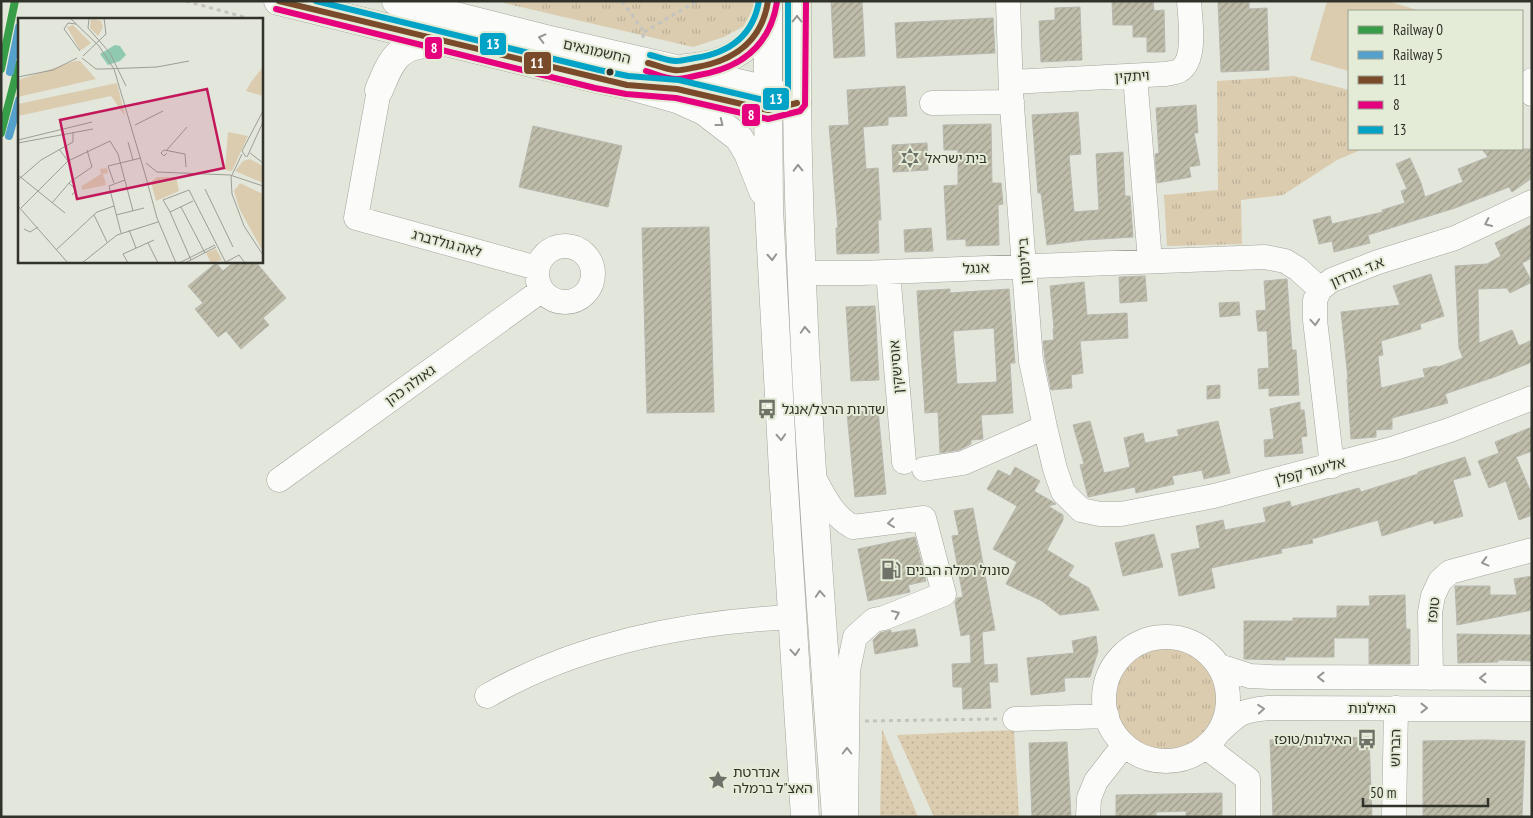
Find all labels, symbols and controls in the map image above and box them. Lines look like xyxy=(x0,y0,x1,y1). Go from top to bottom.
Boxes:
legend xyxy=(1348,10,1523,150)
one-way arrow xyxy=(792,15,802,23)
inset map xyxy=(18,18,262,262)
text: Railway 0 xyxy=(1393,20,1443,39)
line badge: 13 xyxy=(479,32,507,56)
one-way arrow xyxy=(538,34,546,44)
street label: החשמונאים xyxy=(561,34,633,68)
text: 13 xyxy=(486,35,500,53)
line badge: 8 xyxy=(424,36,443,60)
text: 8 xyxy=(431,39,437,57)
text: Railway 5 xyxy=(1393,45,1443,64)
line badge: 11 xyxy=(523,51,552,75)
text: 11 xyxy=(530,54,544,72)
street label: ויתקין xyxy=(1114,66,1150,86)
unlabelled marker xyxy=(605,67,615,77)
text: 11 xyxy=(1393,70,1407,89)
line badge: 13 xyxy=(762,87,790,111)
text: 13 xyxy=(769,90,783,108)
text: 8 xyxy=(1393,95,1400,114)
line badge: 8 xyxy=(741,103,761,127)
text: 8 xyxy=(748,106,754,124)
one-way arrow xyxy=(714,117,724,126)
text: 13 xyxy=(1393,120,1407,139)
synagogue icon: בית ישראל xyxy=(899,147,921,169)
place label: בית ישראל xyxy=(925,149,987,167)
one-way arrow xyxy=(793,164,803,172)
one-way arrow xyxy=(1484,217,1493,227)
street label: לאה גולדברג xyxy=(410,225,484,261)
street label: בילינסון xyxy=(1013,237,1035,285)
street label: א.ד. גורדון xyxy=(1327,252,1387,291)
one-way arrow xyxy=(766,254,777,262)
street label: אנגל xyxy=(962,258,990,278)
one-way arrow xyxy=(1310,318,1321,326)
one-way arrow xyxy=(799,326,810,334)
street label: אוסישקין xyxy=(885,339,907,395)
street label: גאולה כהן xyxy=(381,361,439,409)
bus stop icon: שדרות הרצל/אנגל xyxy=(756,398,778,420)
place label: שדרות הרצל/אנגל xyxy=(782,400,885,418)
one-way arrow xyxy=(776,434,787,442)
street label: אליעזר קפלן xyxy=(1273,453,1347,489)
one-way arrow xyxy=(887,517,896,527)
one-way arrow xyxy=(1480,556,1489,567)
fuel station icon: סונול רמלה הבנים xyxy=(880,559,902,581)
place label: סונול רמלה הבנים xyxy=(906,561,1010,579)
one-way arrow xyxy=(815,589,826,597)
street label: טופז xyxy=(1422,596,1444,624)
one-way arrow xyxy=(891,609,900,620)
one-way arrow xyxy=(790,648,801,656)
one-way arrow xyxy=(1316,672,1324,682)
one-way arrow xyxy=(1479,673,1486,683)
street label: האילנות xyxy=(1348,699,1396,717)
one-way arrow xyxy=(1420,703,1428,713)
one-way arrow xyxy=(1258,704,1266,715)
bus stop icon: האילנות/טופז xyxy=(1356,728,1378,750)
street label: הברוש xyxy=(1386,729,1404,767)
place label: האילנות/טופז xyxy=(1274,730,1352,748)
one-way arrow xyxy=(842,746,853,754)
place label: אנדרטת האצ"ל ברמלה xyxy=(733,763,813,797)
place icon: אנדרטת האצ"ל ברמלה xyxy=(707,769,729,791)
scale bar xyxy=(1363,776,1488,808)
text: 50 m xyxy=(1370,783,1396,802)

